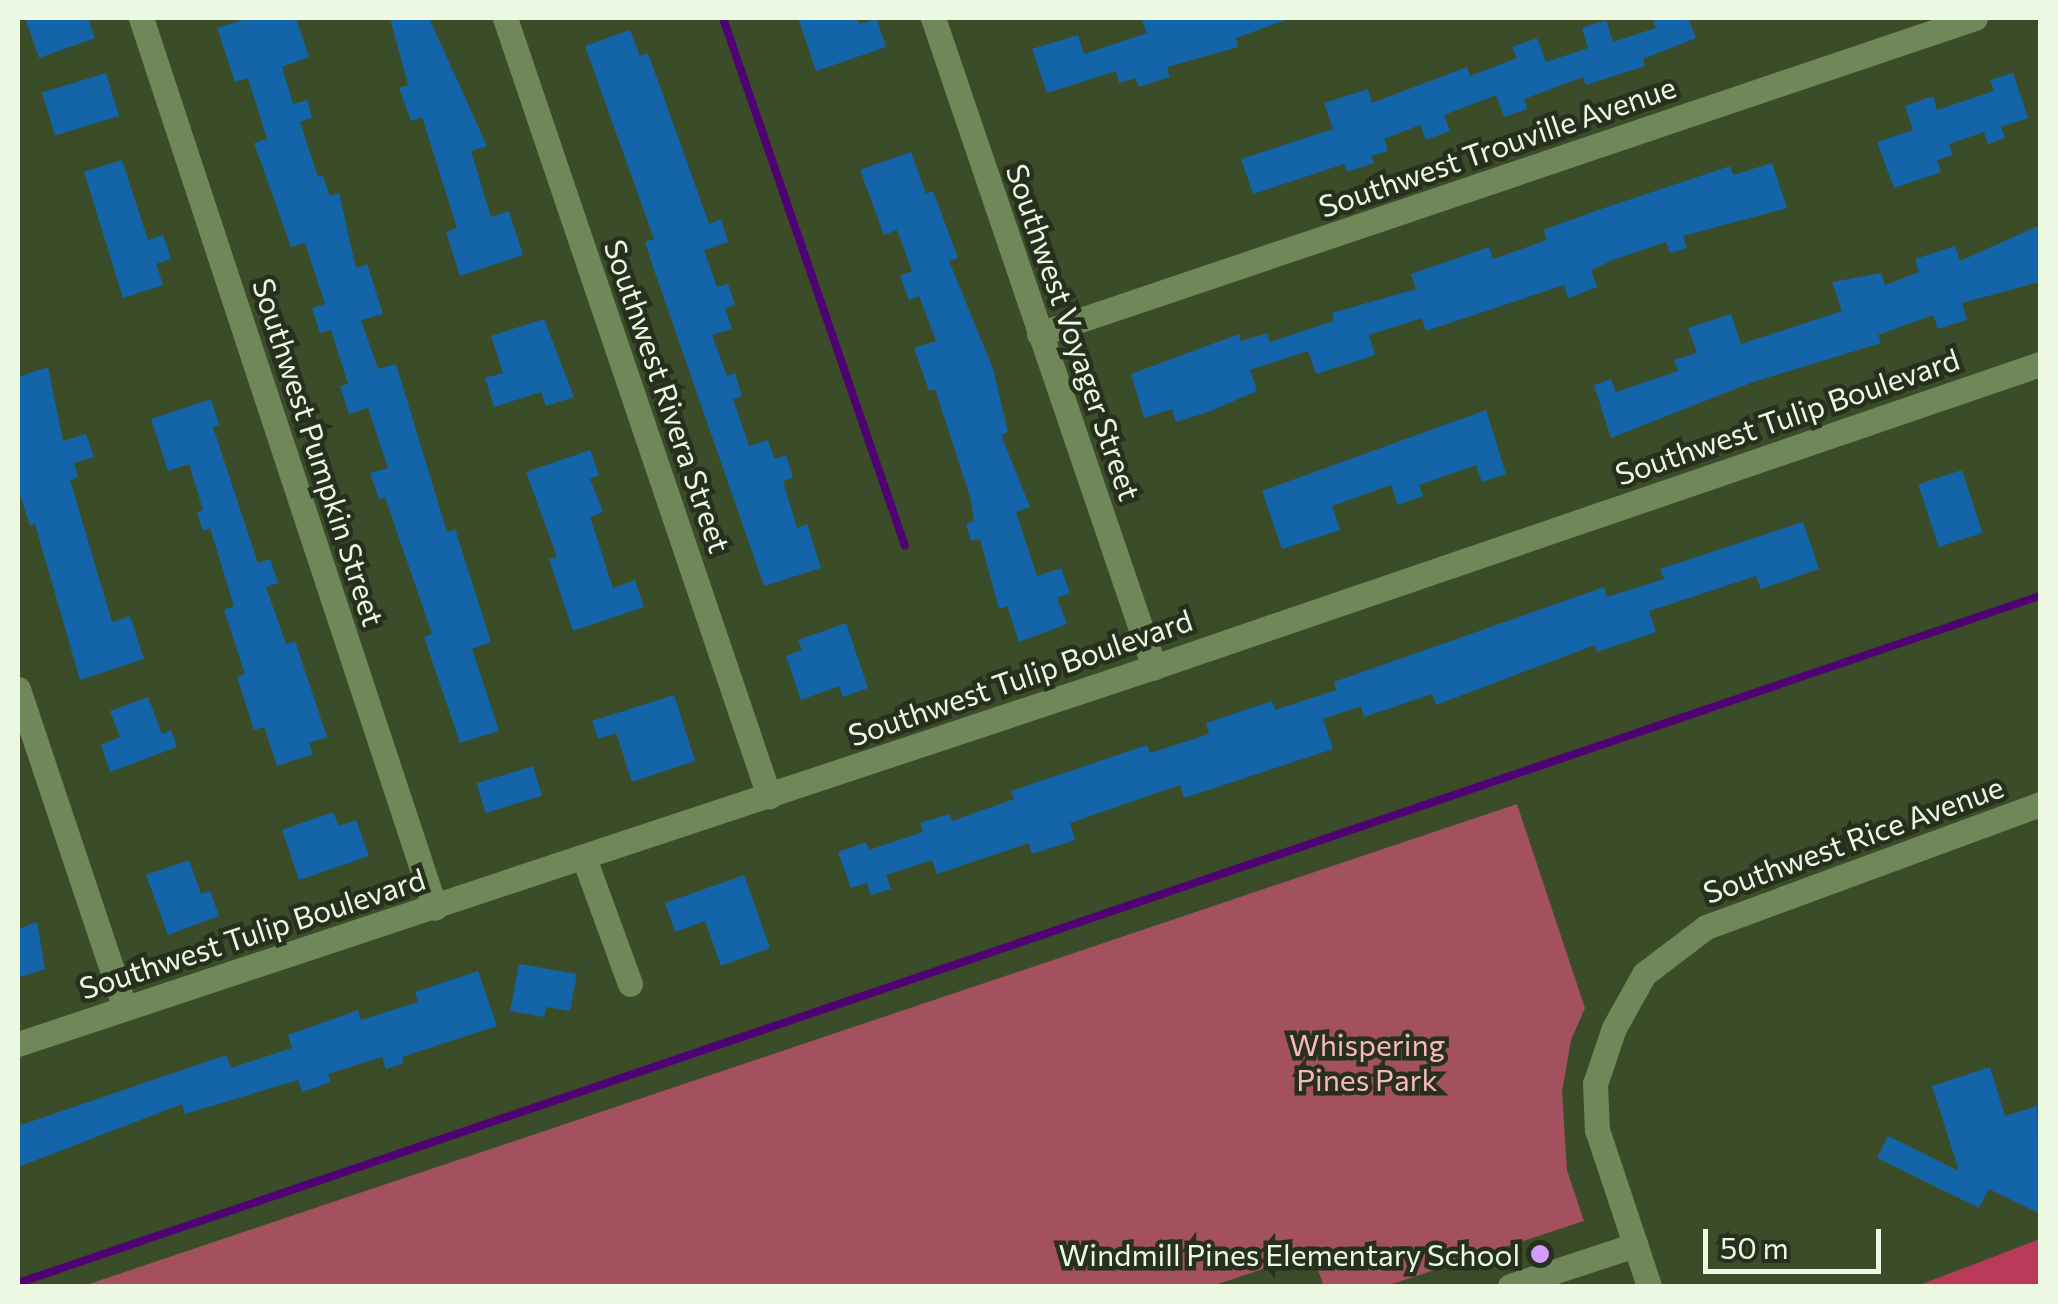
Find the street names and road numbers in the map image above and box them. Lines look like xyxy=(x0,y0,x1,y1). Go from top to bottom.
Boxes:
street label: Southwest Trouville Avenue xyxy=(1314,68,1680,224)
street label: Southwest Voyager Street xyxy=(999,159,1149,505)
street label: Southwest Rivera Street xyxy=(597,235,739,557)
street label: Southwest Pumpkin Street xyxy=(246,274,392,630)
street label: Southwest Tulip Boulevard xyxy=(1610,340,1964,492)
street label: Southwest Tulip Boulevard xyxy=(843,601,1197,753)
street label: Southwest Rice Avenue xyxy=(1698,768,2008,910)
street label: Southwest Tulip Boulevard xyxy=(75,860,429,1006)

